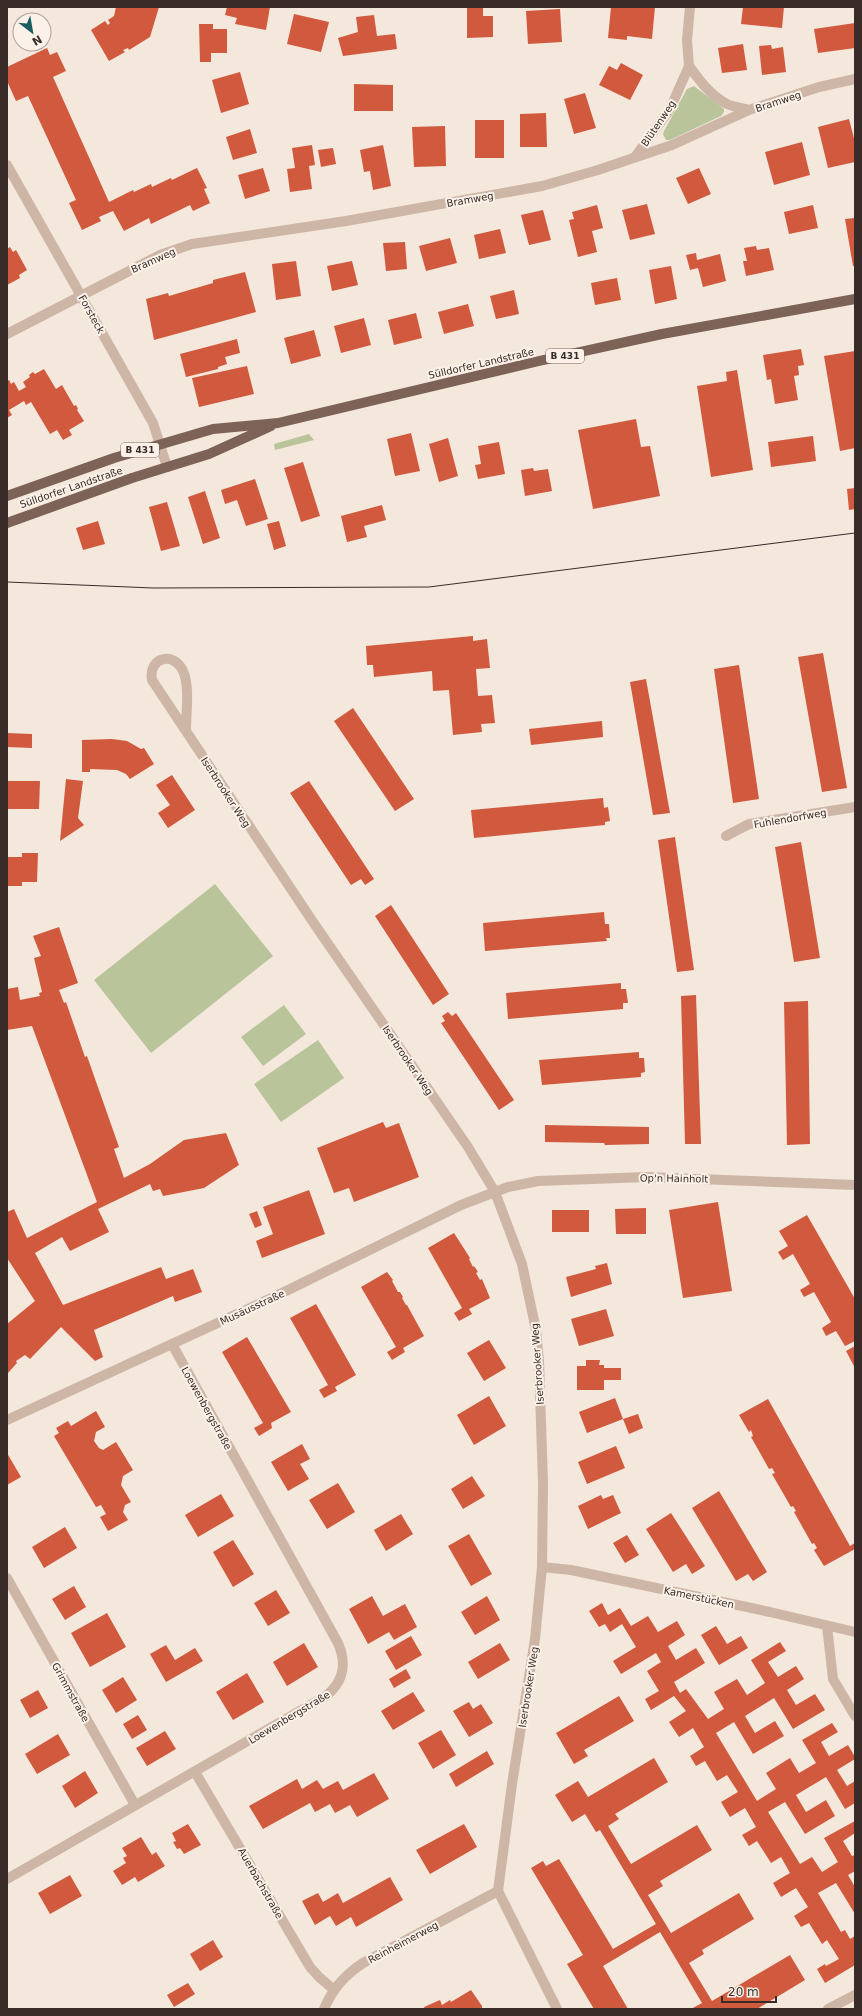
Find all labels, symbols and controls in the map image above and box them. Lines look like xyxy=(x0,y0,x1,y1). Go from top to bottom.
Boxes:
north arrow xyxy=(12,12,52,52)
text: N xyxy=(30,32,44,48)
street label: Bramweg xyxy=(754,89,802,114)
street label: Blütenweg xyxy=(639,98,678,148)
street label: Bramweg xyxy=(446,190,494,209)
street label: Bramweg xyxy=(129,246,177,275)
street label: Forsteck xyxy=(77,293,107,336)
street label: Sülldorfer Landstraße xyxy=(427,346,535,381)
road number: B 431 xyxy=(546,349,584,363)
road number: B 431 xyxy=(121,443,159,457)
street label: Sülldorfer Landstraße xyxy=(18,465,124,510)
street label: Iserbrooker Weg xyxy=(199,755,252,829)
street label: Fuhlendorfweg xyxy=(753,807,827,830)
street label: Iserbrooker Weg xyxy=(380,1023,435,1097)
street label: Op'n Hainholt xyxy=(640,1172,708,1185)
street label: Musäusstraße xyxy=(218,1288,286,1327)
street label: Iserbrooker Weg xyxy=(529,1323,546,1405)
street label: Loewenbergstraße xyxy=(179,1365,234,1452)
street label: Kamerstücken xyxy=(663,1585,735,1610)
street label: Iserbrooker Weg xyxy=(517,1646,540,1728)
street label: Grimmstraße xyxy=(50,1661,91,1724)
street label: Loewenbergstraße xyxy=(247,1689,332,1746)
street label: Auerbachstraße xyxy=(236,1846,285,1920)
street label: Reinheimerweg xyxy=(366,1919,440,1966)
scale bar xyxy=(722,1978,776,2004)
text: 20 m xyxy=(728,1985,759,1999)

